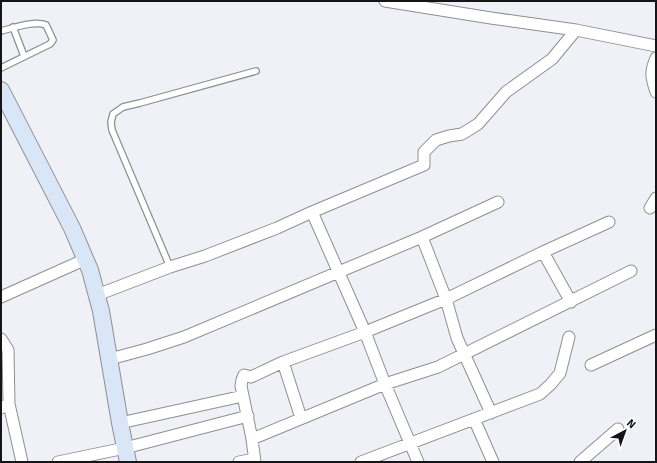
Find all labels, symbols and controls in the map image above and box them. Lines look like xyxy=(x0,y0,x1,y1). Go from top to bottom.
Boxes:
north arrow xyxy=(605,411,645,451)
text: N xyxy=(624,416,638,431)

